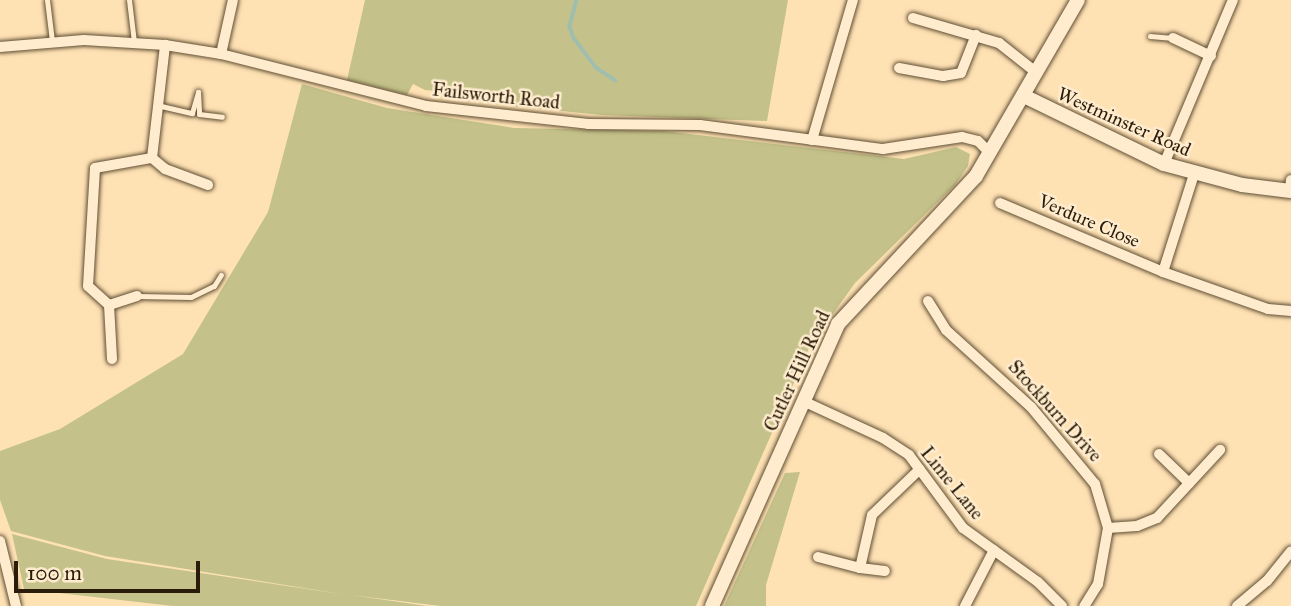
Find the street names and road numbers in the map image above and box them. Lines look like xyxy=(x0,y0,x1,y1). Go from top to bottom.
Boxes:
street label: Failsworth Road xyxy=(431,78,561,114)
street label: Westminster Road xyxy=(1054,82,1194,162)
street label: Verdure Close xyxy=(1035,189,1143,253)
street label: Cutler Hill Road xyxy=(759,307,835,435)
street label: Stockburn Drive xyxy=(1003,355,1107,467)
street label: Lime Lane xyxy=(916,442,988,524)

